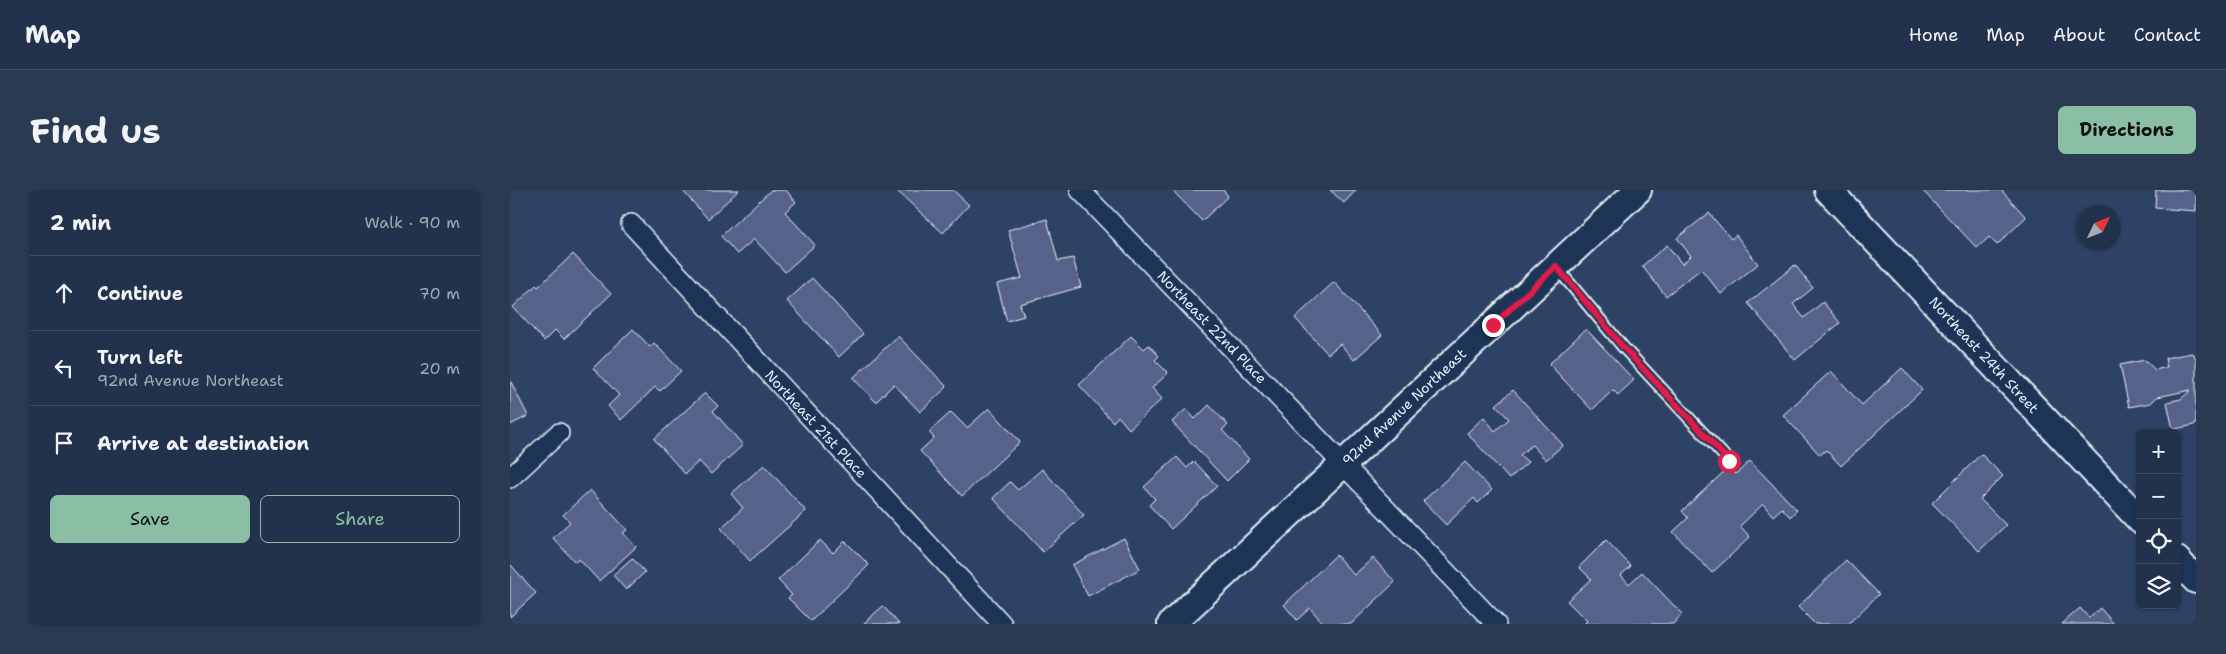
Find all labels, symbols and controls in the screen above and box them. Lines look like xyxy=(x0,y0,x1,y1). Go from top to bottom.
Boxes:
text: Map xyxy=(25,19,81,51)
text: Home xyxy=(1909,23,1958,47)
text: Map xyxy=(1986,23,2025,47)
text: About xyxy=(2053,23,2106,47)
text: Contact xyxy=(2134,23,2201,47)
button: Directions xyxy=(2058,106,2196,154)
text: Find us xyxy=(30,107,161,154)
north arrow xyxy=(2076,205,2121,250)
text: 2 min xyxy=(50,209,111,237)
text: Walk · 90 m xyxy=(365,212,460,233)
street label: Northeast 22nd Place xyxy=(1153,267,1271,387)
icon: ahead xyxy=(50,279,78,307)
text: Continue xyxy=(97,281,183,306)
text: 70 m xyxy=(419,283,460,304)
street label: Northeast 24th Street xyxy=(1925,293,2043,417)
route end xyxy=(1482,314,1505,337)
text: Turn left xyxy=(97,345,183,370)
street label: 92nd Avenue Northeast xyxy=(1338,345,1470,469)
icon: left xyxy=(50,354,78,382)
text: 20 m xyxy=(419,358,460,379)
street label: Northeast 21st Place xyxy=(761,366,871,482)
text: 92nd Avenue Northeast xyxy=(97,370,284,391)
icon: arrive xyxy=(50,429,78,457)
map controls xyxy=(2136,429,2181,609)
button: + xyxy=(2136,429,2181,474)
text: Arrive at destination xyxy=(97,431,309,456)
route start xyxy=(1718,450,1741,473)
button: − xyxy=(2136,474,2181,519)
button: Save xyxy=(50,495,250,543)
button: Share xyxy=(260,495,460,543)
button: locate xyxy=(2136,519,2181,564)
button: layers xyxy=(2136,564,2181,609)

